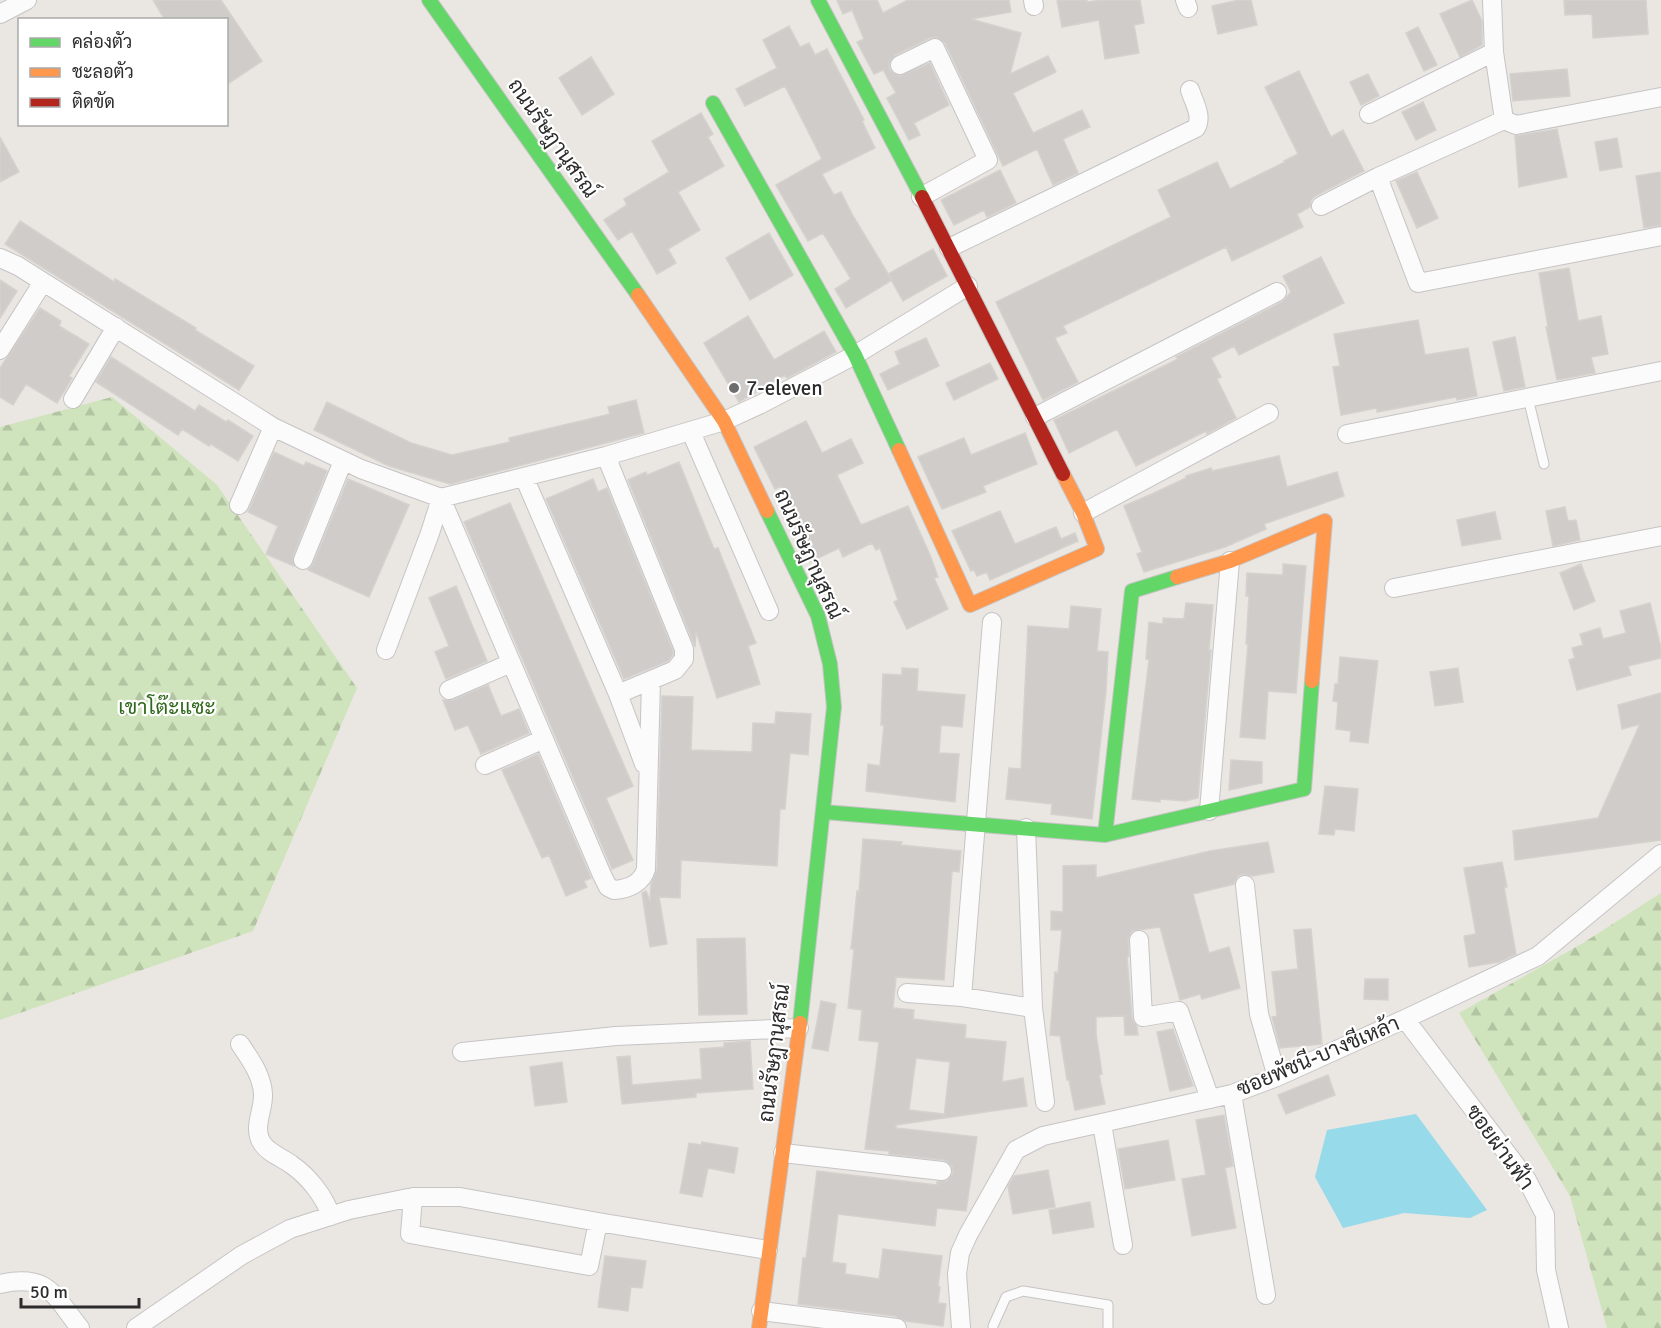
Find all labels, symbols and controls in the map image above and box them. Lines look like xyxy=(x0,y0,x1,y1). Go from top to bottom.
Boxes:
legend xyxy=(18,18,228,126)
text: คล่องตัว xyxy=(72,30,132,53)
text: ชะลอตัว xyxy=(72,61,134,83)
street label: ถนนรัษฎานุสรณ์ xyxy=(502,73,604,203)
text: ติดขัด xyxy=(72,91,115,113)
place label: 7-eleven xyxy=(746,375,823,401)
marker: 7-eleven xyxy=(727,381,741,395)
street label: ถนนรัษฎานุสรณ์ xyxy=(768,485,850,623)
park label: เขาโต๊ะแซะ xyxy=(118,694,216,720)
street label: ถนนรัษฎานุสรณ์ xyxy=(752,982,796,1124)
street label: ซอยพัชนี-บางชีเหล้า xyxy=(1233,1010,1403,1102)
street label: ซอยผ่านฟ้า xyxy=(1460,1099,1540,1195)
scale bar xyxy=(21,1271,140,1309)
text: 50 m xyxy=(30,1281,68,1303)

